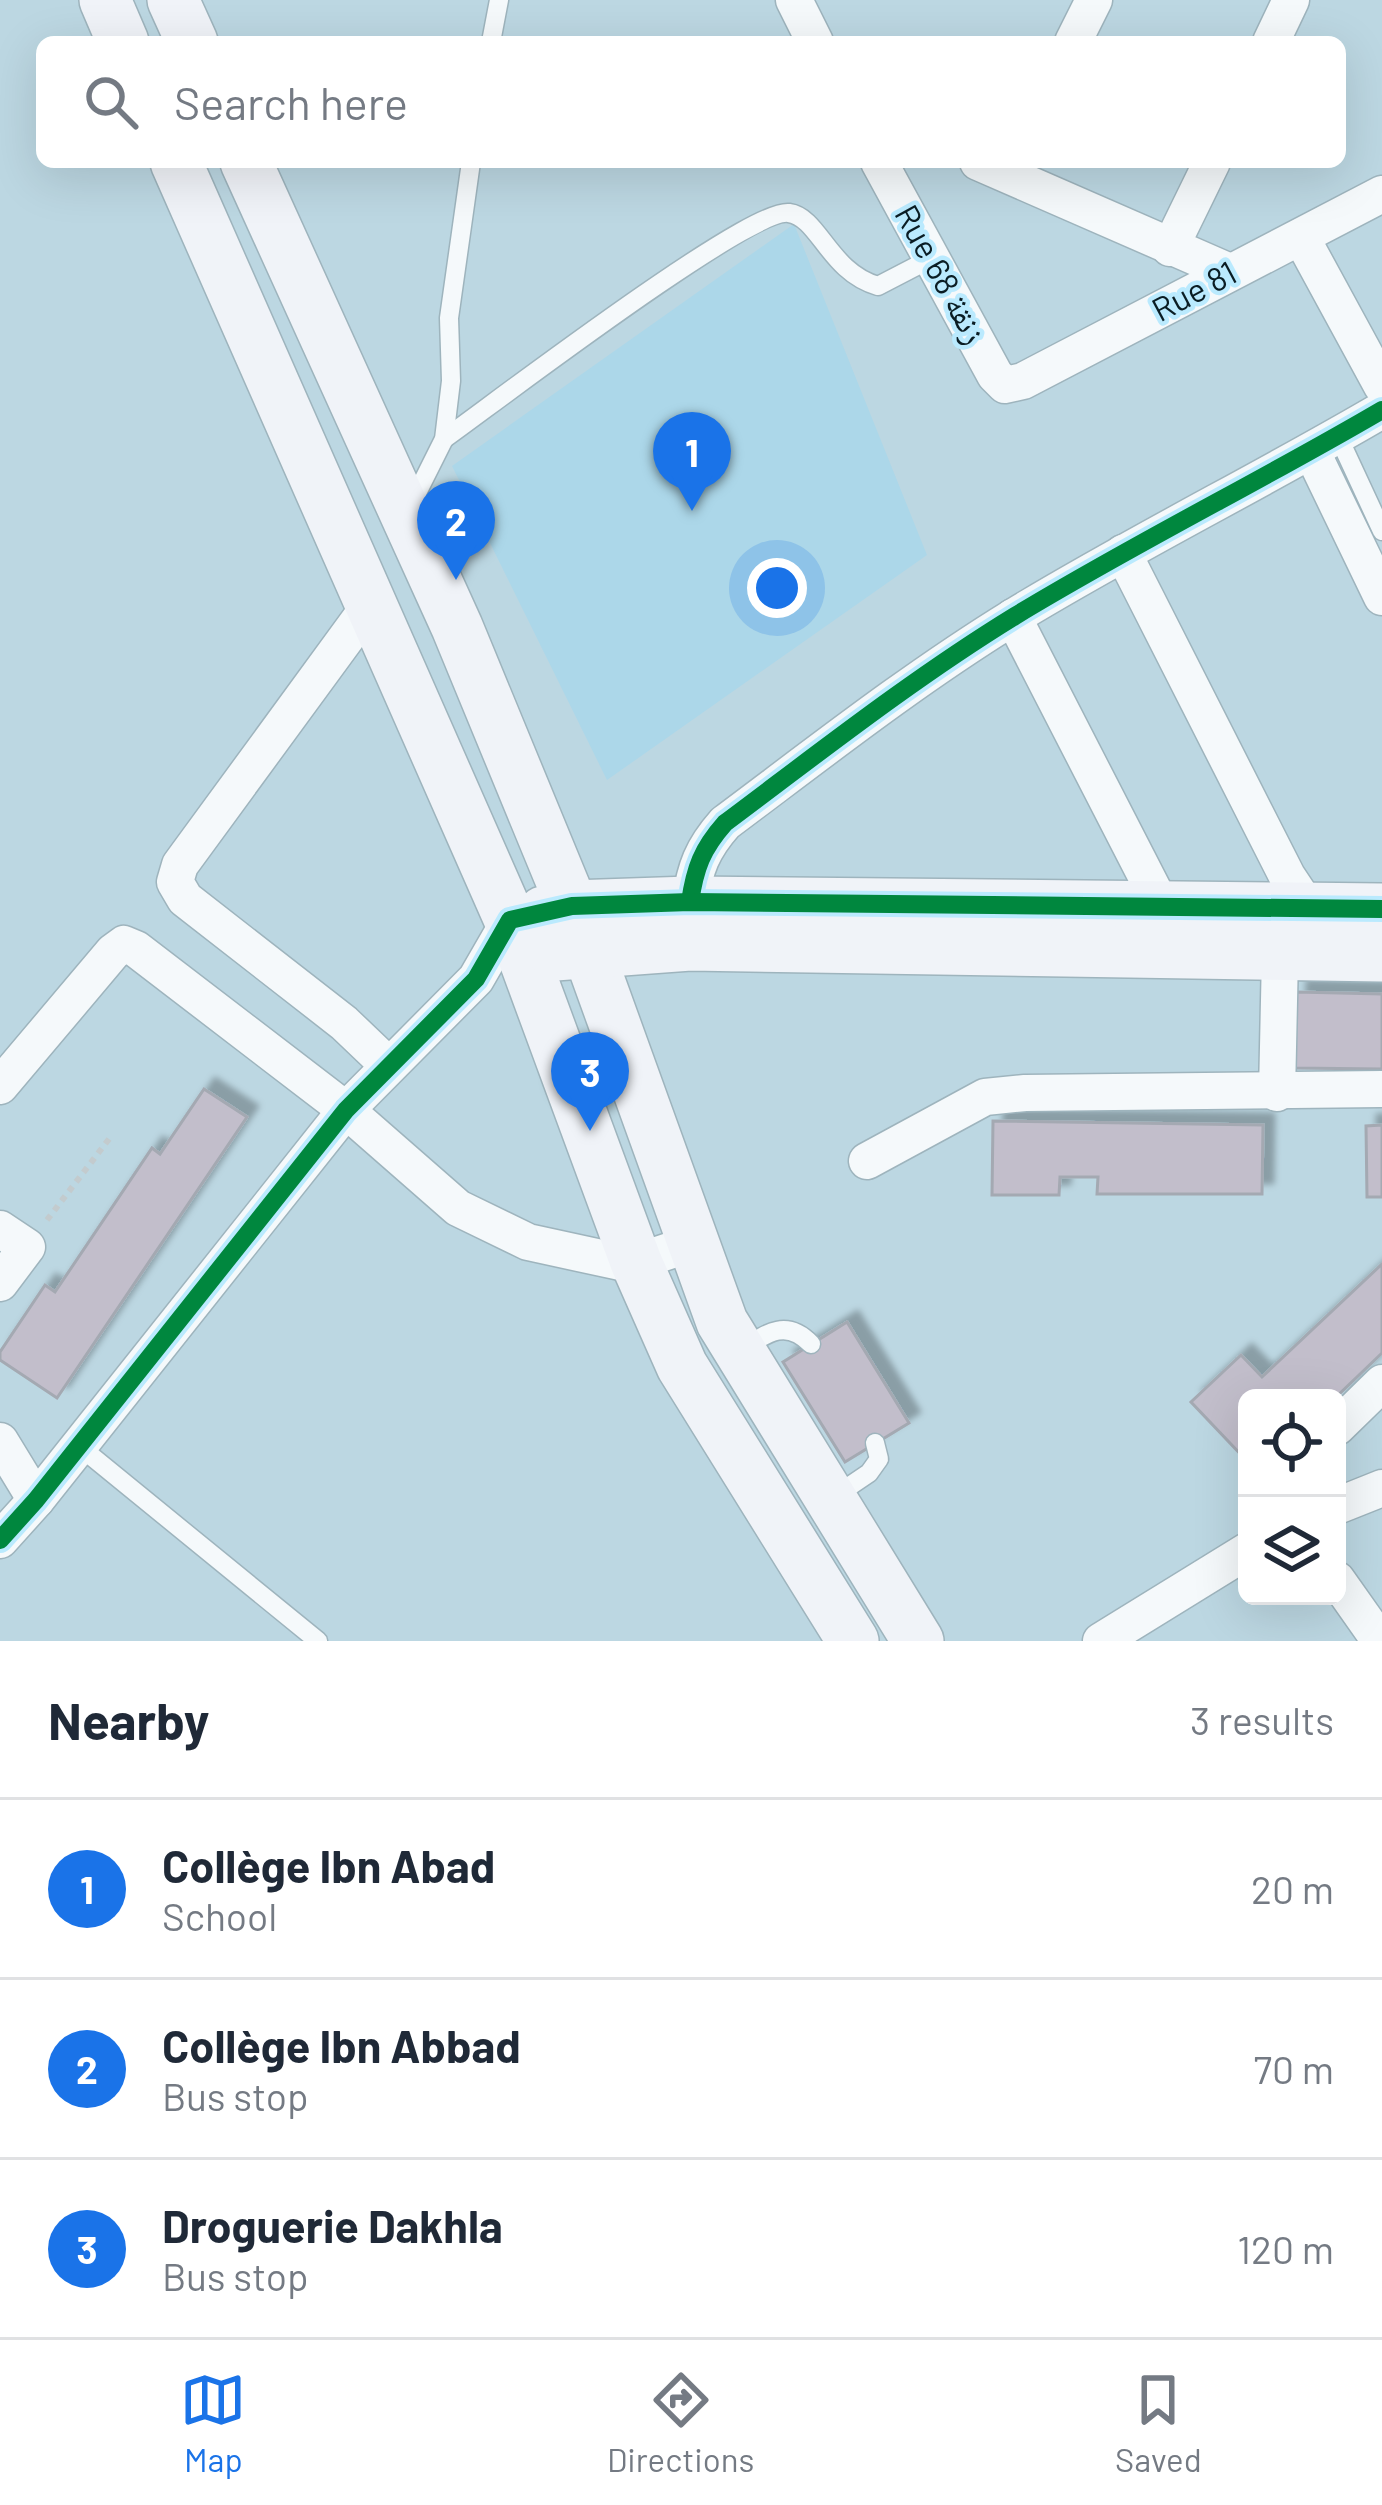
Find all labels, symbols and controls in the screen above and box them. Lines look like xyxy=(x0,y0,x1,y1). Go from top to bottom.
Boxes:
search box xyxy=(36,36,1346,168)
icon: search xyxy=(78,69,144,135)
text: Search here xyxy=(174,75,408,129)
street label: Rue 68 زنقة xyxy=(887,197,996,350)
street label: Rue 81 xyxy=(1144,251,1243,329)
pin: 1 xyxy=(653,412,731,511)
pin: 2 xyxy=(417,481,495,580)
your location xyxy=(747,558,807,618)
pin: 3 xyxy=(551,1032,629,1131)
map controls xyxy=(1238,1389,1346,1605)
button: locate xyxy=(1238,1389,1346,1497)
button: layers xyxy=(1238,1497,1346,1605)
text: Nearby xyxy=(48,1689,209,1750)
text: 3 results xyxy=(1190,1696,1334,1743)
text: Collège Ibn Abad xyxy=(162,1838,495,1892)
text: 1 xyxy=(80,1865,94,1912)
text: 20 m xyxy=(1251,1865,1334,1912)
text: School xyxy=(162,1892,277,1939)
text: Collège Ibn Abbad xyxy=(162,2018,521,2072)
text: 2 xyxy=(76,2045,98,2092)
text: 70 m xyxy=(1253,2045,1334,2092)
text: Bus stop xyxy=(162,2072,308,2119)
text: Droguerie Dakhla xyxy=(162,2198,503,2252)
text: 3 xyxy=(76,2225,98,2272)
text: 120 m xyxy=(1237,2225,1334,2272)
text: Bus stop xyxy=(162,2252,308,2299)
tab: Map xyxy=(180,2367,246,2479)
tab: Directions xyxy=(607,2367,754,2479)
tab: Saved xyxy=(1115,2367,1202,2479)

